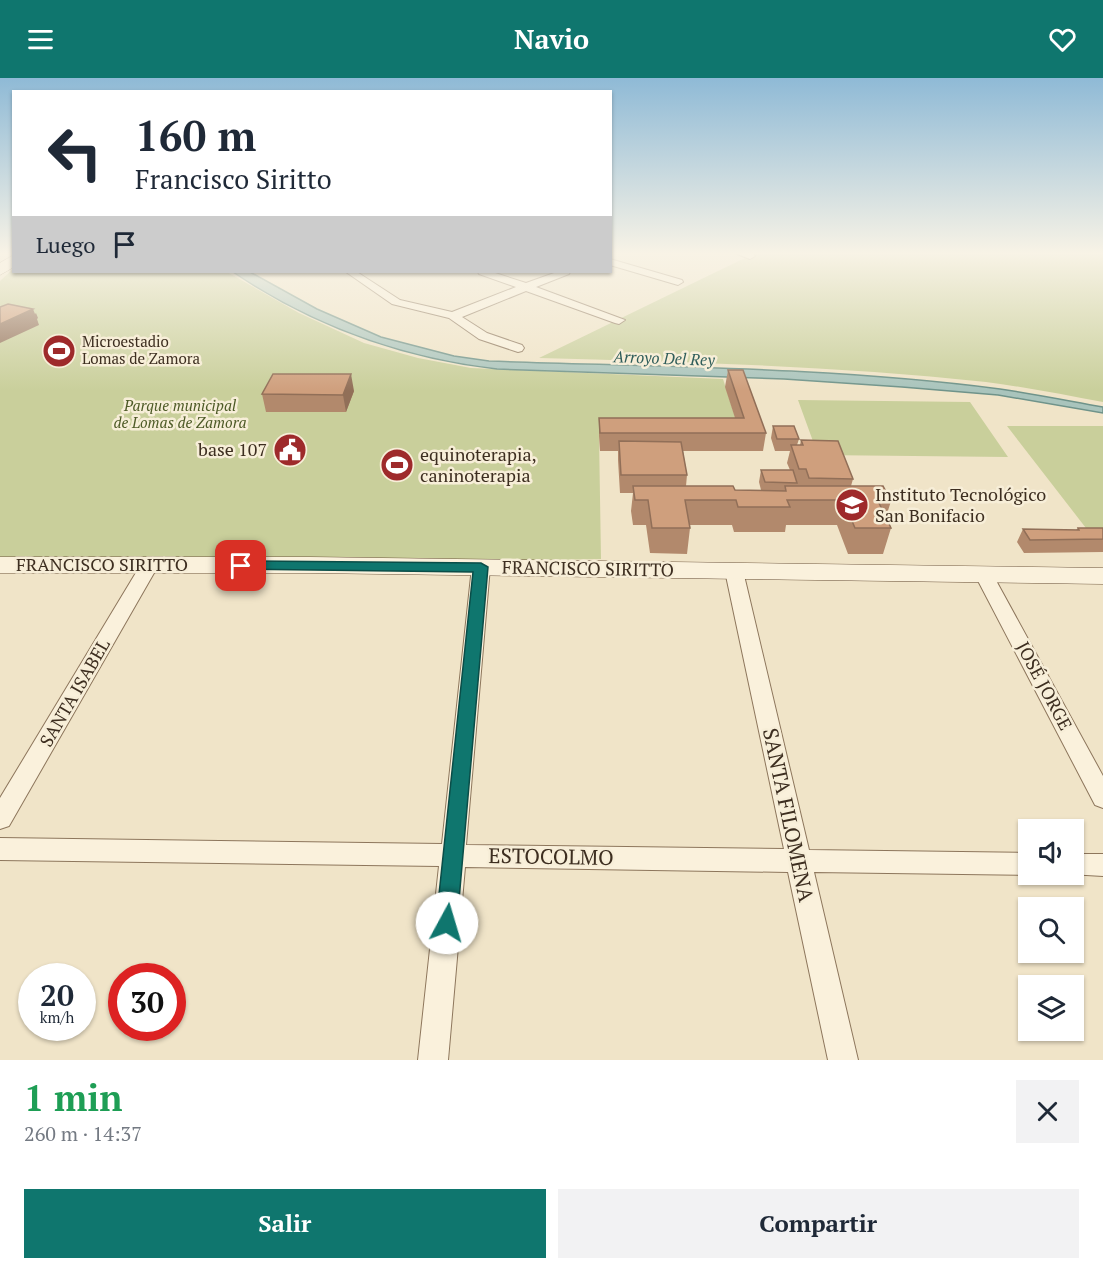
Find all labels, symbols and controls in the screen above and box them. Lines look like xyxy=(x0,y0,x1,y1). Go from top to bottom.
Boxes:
text: Navio xyxy=(514,21,589,57)
icon: menu xyxy=(24,23,57,56)
icon: heart xyxy=(1046,23,1079,56)
text: 160 m xyxy=(135,107,256,163)
icon: left xyxy=(36,114,114,192)
text: Francisco Siritto xyxy=(135,161,332,197)
icon: arrive xyxy=(108,228,141,261)
text: Luego xyxy=(36,230,96,259)
place label: Microestadio Lomas de Zamora xyxy=(82,331,200,368)
sports icon: Microestadio Lomas de Zamora xyxy=(41,333,77,369)
water label: Arroyo Del Rey xyxy=(612,345,716,371)
park label: Parque municipal de Lomas de Zamora xyxy=(113,395,247,432)
public building icon: base 107 xyxy=(272,432,308,468)
place label: base 107 xyxy=(198,437,267,461)
place label: equinoterapia, caninoterapia xyxy=(420,442,537,487)
sports icon: equinoterapia, caninoterapia xyxy=(379,447,415,483)
place label: Instituto Tecnológico San Bonifacio xyxy=(875,482,1046,527)
school or university icon: Instituto Tecnológico San Bonifacio xyxy=(834,487,870,523)
pin xyxy=(215,540,266,591)
icon: arrive xyxy=(224,549,257,582)
street label: FRANCISCO SIRITTO xyxy=(16,552,188,576)
street label: FRANCISCO SIRITTO xyxy=(502,554,674,582)
street label: SANTA ISABEL xyxy=(34,634,115,751)
street label: JOSÉ JORGE xyxy=(1011,637,1078,734)
street label: SANTA FILOMENA xyxy=(757,725,821,905)
map controls xyxy=(1018,819,1084,1041)
button: sound xyxy=(1018,819,1084,885)
street label: ESTOCOLMO xyxy=(488,841,614,871)
position arrow xyxy=(415,891,479,955)
button: search xyxy=(1018,897,1084,963)
speed limit sign: 30 xyxy=(108,963,186,1041)
text: 20 xyxy=(40,975,74,1015)
button: layers xyxy=(1018,975,1084,1041)
text: km/h xyxy=(40,1007,74,1027)
text: 1 min xyxy=(24,1074,122,1121)
button: close xyxy=(1016,1080,1079,1143)
text: 260 m · 14:37 xyxy=(24,1120,142,1147)
button: Salir xyxy=(24,1189,546,1258)
button: Compartir xyxy=(558,1189,1079,1258)

